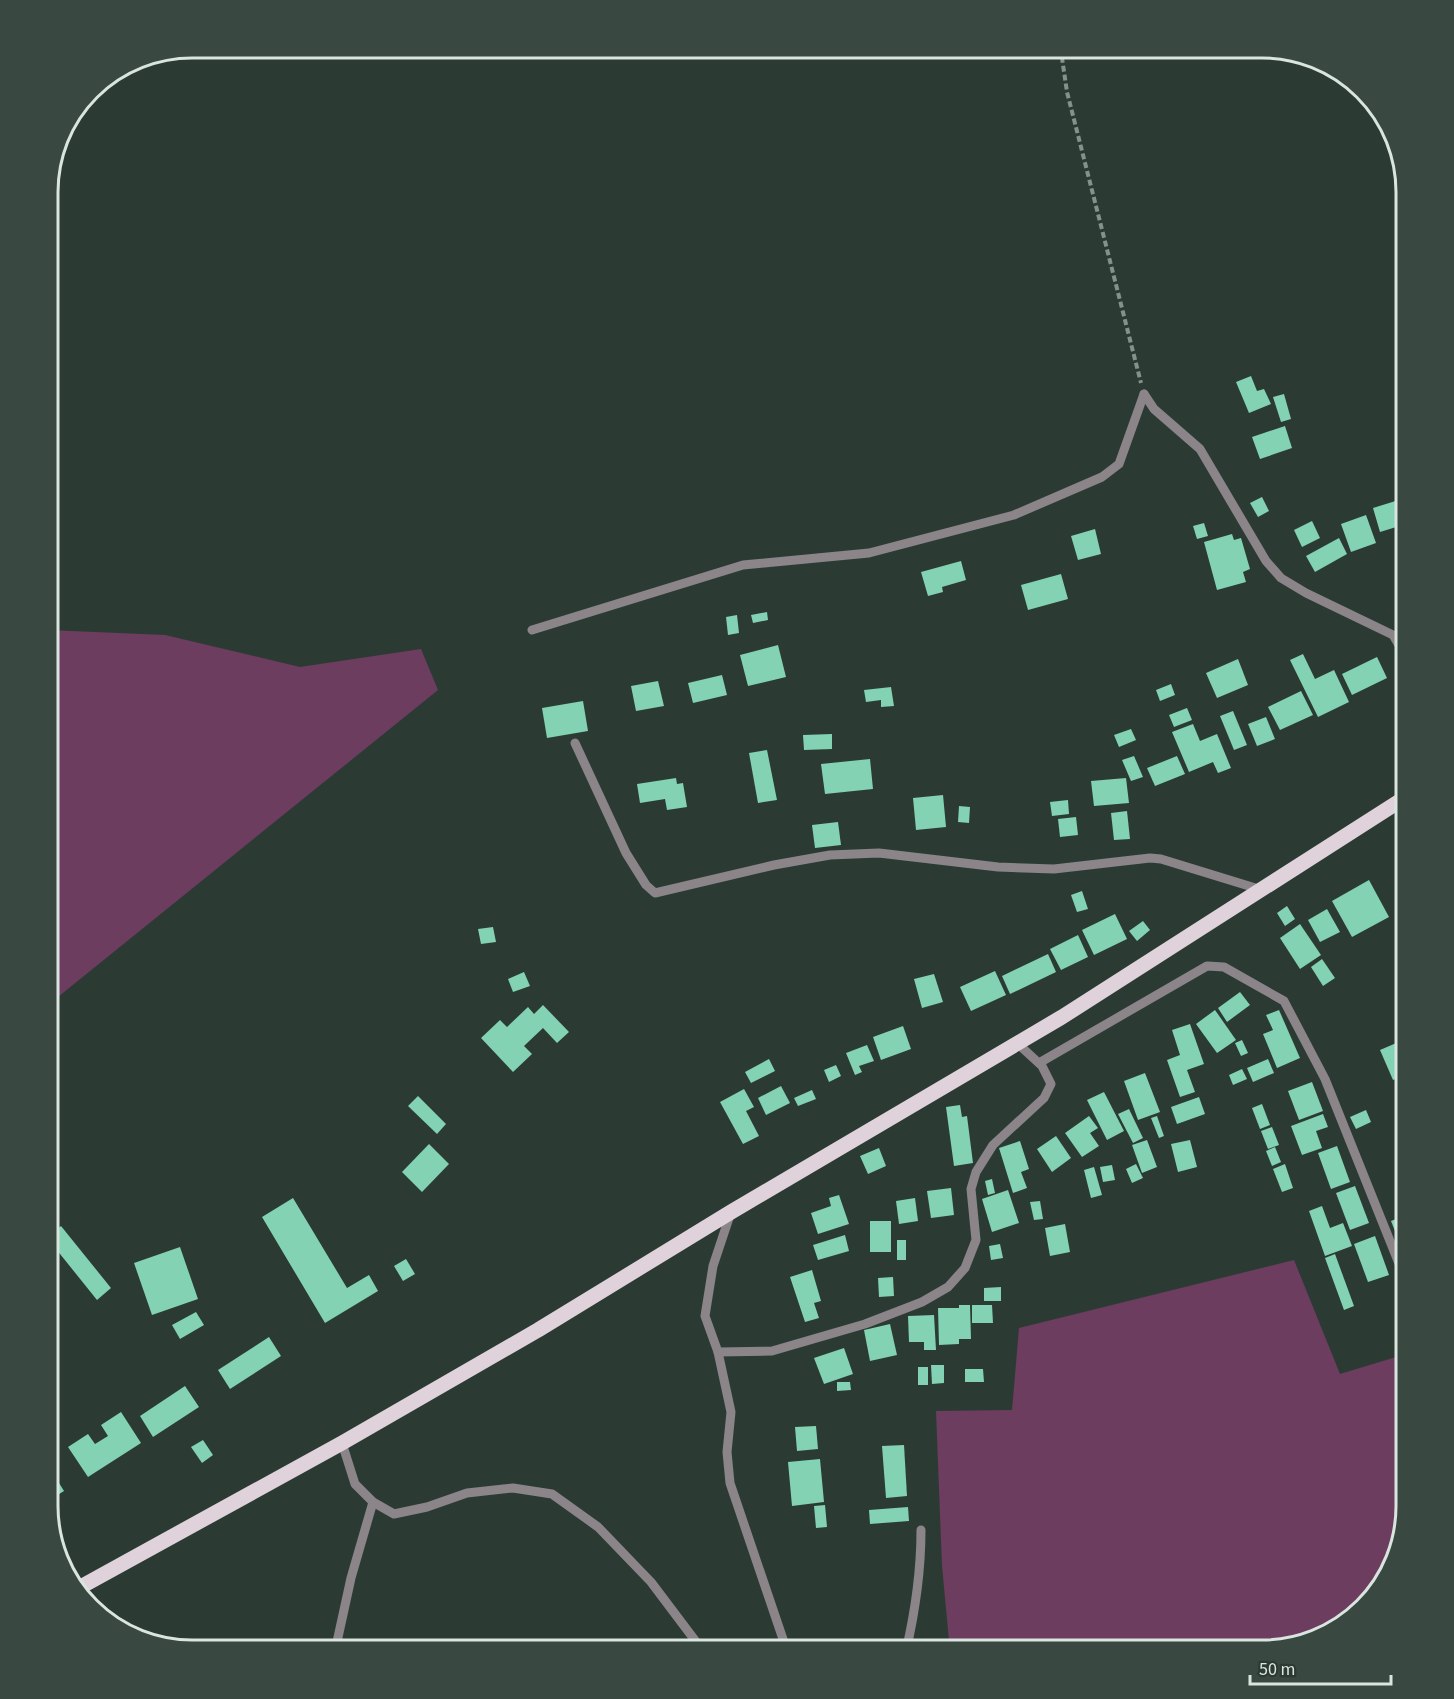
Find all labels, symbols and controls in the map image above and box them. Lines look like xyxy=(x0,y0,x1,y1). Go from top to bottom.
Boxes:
scale bar xyxy=(1250,1648,1391,1686)
text: 50 m xyxy=(1259,1657,1295,1682)

